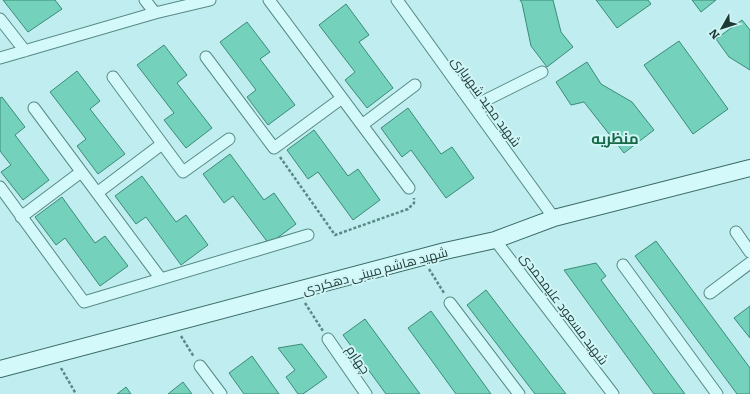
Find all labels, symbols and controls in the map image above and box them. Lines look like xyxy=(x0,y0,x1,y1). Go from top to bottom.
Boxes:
north arrow xyxy=(702,8,742,48)
text: N xyxy=(704,26,723,44)
street label: شهید مجید شهریاری xyxy=(448,52,526,150)
district label: منظریه xyxy=(591,126,639,149)
street label: شهید هاشم مبینی دهکردی xyxy=(300,241,450,300)
street label: شهید مسعود علیمحمدی xyxy=(516,248,614,368)
street label: چهارم xyxy=(342,341,376,378)

